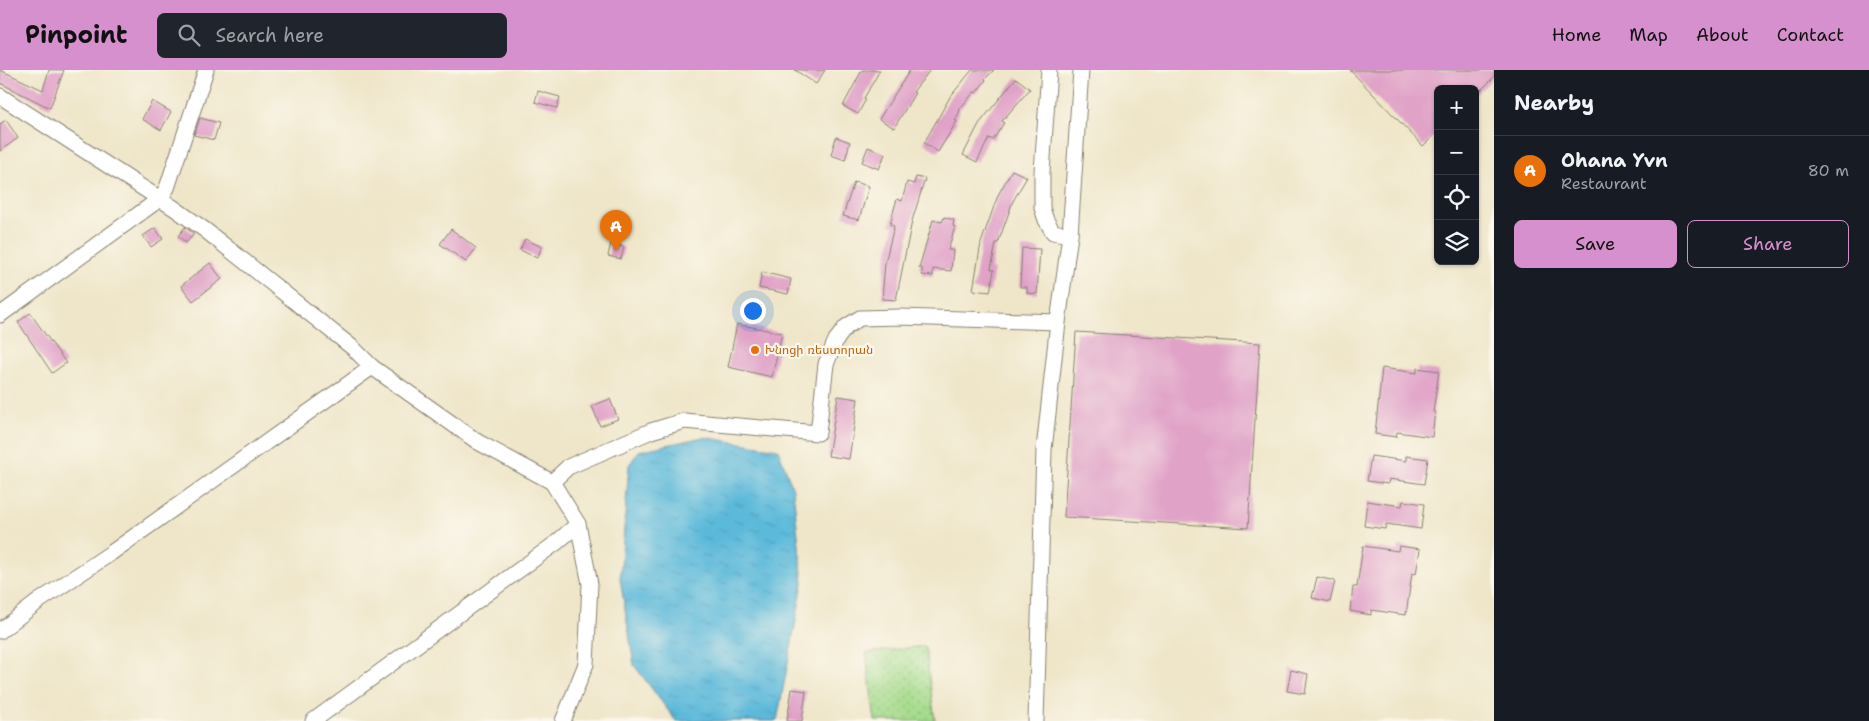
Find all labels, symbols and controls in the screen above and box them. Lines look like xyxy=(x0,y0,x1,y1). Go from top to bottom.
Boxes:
search box xyxy=(157,13,507,58)
text: Pinpoint xyxy=(25,19,127,51)
icon: search xyxy=(175,21,203,49)
text: Search here xyxy=(215,23,324,48)
text: Home xyxy=(1552,23,1601,47)
text: Map xyxy=(1629,23,1668,47)
text: About xyxy=(1696,23,1749,47)
text: Contact xyxy=(1777,23,1844,47)
map controls xyxy=(1434,85,1479,265)
button: + xyxy=(1434,85,1479,130)
text: Nearby xyxy=(1514,89,1594,117)
button: − xyxy=(1434,130,1479,175)
text: Ohana Yvn xyxy=(1561,148,1668,173)
text: A xyxy=(1524,160,1536,181)
text: 80 m xyxy=(1808,160,1849,181)
text: Restaurant xyxy=(1561,173,1647,194)
button: locate xyxy=(1434,175,1479,220)
pin: A xyxy=(600,210,632,251)
button: layers xyxy=(1434,220,1479,265)
button: Save xyxy=(1514,220,1677,268)
button: Share xyxy=(1687,220,1849,268)
your location xyxy=(740,298,766,324)
place label: Խնոցի ռեստորան xyxy=(765,342,873,358)
marker: Խնոցի ռեստորան xyxy=(749,344,761,356)

